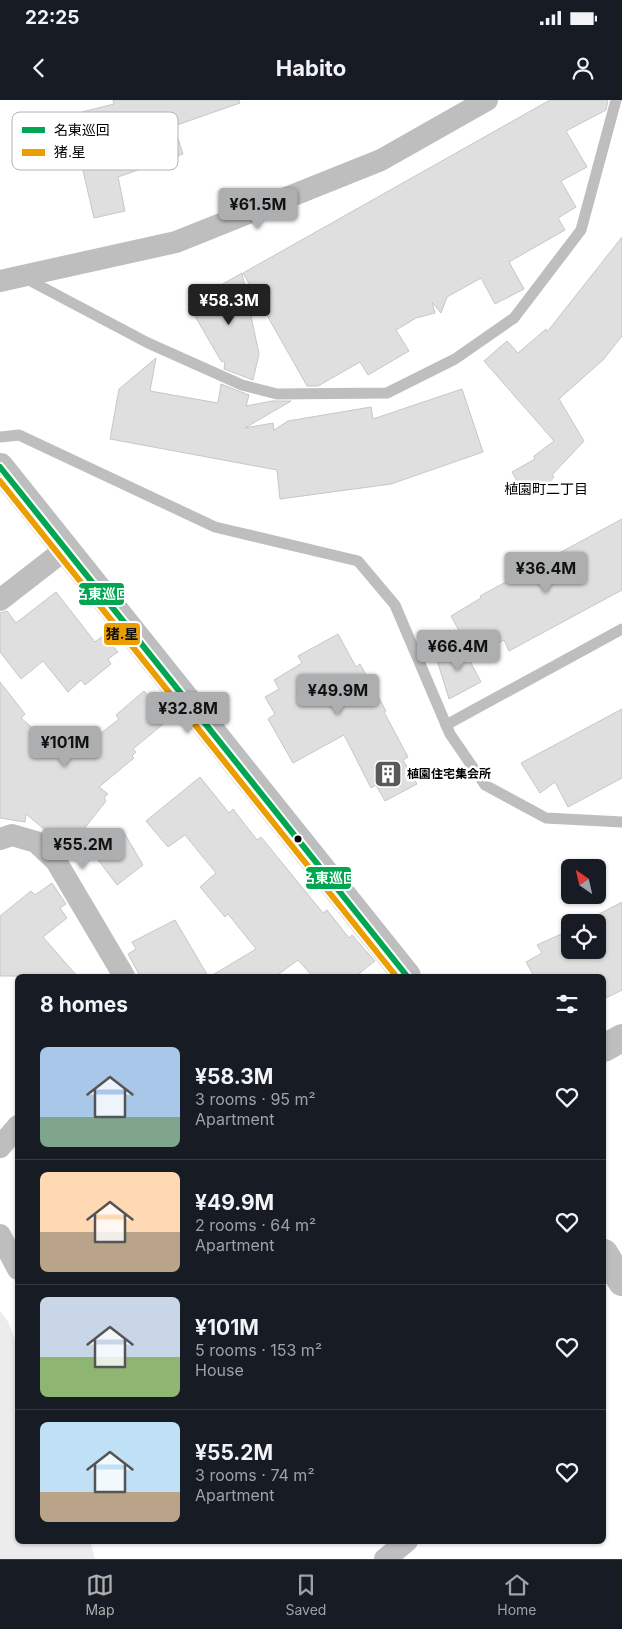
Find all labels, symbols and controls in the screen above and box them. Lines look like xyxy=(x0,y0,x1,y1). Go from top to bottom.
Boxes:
text: 22:25 xyxy=(25,6,79,29)
icon: back xyxy=(25,54,53,82)
icon: person xyxy=(569,54,597,82)
text: Habito xyxy=(276,55,346,81)
legend xyxy=(12,112,178,170)
text: 名東巡回 xyxy=(54,121,110,138)
text: 猪.星 xyxy=(54,143,86,160)
pin: ¥61.5M xyxy=(217,188,299,230)
text: ¥61.5M xyxy=(230,194,286,214)
pin: ¥58.3M xyxy=(188,284,270,326)
text: ¥58.3M xyxy=(199,290,259,310)
district label: 植園町二丁目 xyxy=(504,480,588,497)
pin: ¥36.4M xyxy=(505,552,587,594)
text: ¥36.4M xyxy=(516,558,576,578)
line badge: 名東巡回 xyxy=(78,582,125,606)
text: 名東巡回 xyxy=(74,585,130,602)
line badge: 猪.星 xyxy=(103,622,141,646)
text: 猪.星 xyxy=(106,625,138,642)
pin: ¥66.4M xyxy=(417,630,499,672)
text: ¥66.4M xyxy=(428,636,488,656)
pin: ¥49.9M xyxy=(297,674,379,716)
text: ¥49.9M xyxy=(308,680,368,700)
pin: ¥32.8M xyxy=(147,692,229,734)
text: ¥32.8M xyxy=(158,698,218,718)
pin: ¥101M xyxy=(30,726,100,768)
text: ¥101M xyxy=(41,732,89,752)
building icon: 植園住宅集会所 xyxy=(373,759,403,789)
place label: 植園住宅集会所 xyxy=(407,766,491,781)
pin: ¥55.2M xyxy=(42,828,124,870)
text: ¥55.2M xyxy=(53,834,113,854)
unlabelled marker xyxy=(293,834,303,844)
north arrow xyxy=(561,859,606,904)
map controls xyxy=(561,859,606,959)
line badge: 名東巡回 xyxy=(305,866,352,890)
text: 名東巡回 xyxy=(301,869,357,886)
button: locate xyxy=(561,914,606,959)
icon: filters xyxy=(553,990,581,1018)
text: 8 homes xyxy=(40,992,128,1017)
text: ¥58.3M xyxy=(195,1064,273,1089)
icon: home xyxy=(80,1067,140,1127)
icon: heart xyxy=(553,1083,581,1111)
text: 3 rooms · 95 m² xyxy=(195,1089,316,1109)
text: Apartment xyxy=(195,1109,275,1129)
text: ¥49.9M xyxy=(195,1190,274,1215)
icon: home xyxy=(80,1192,140,1252)
icon: heart xyxy=(553,1208,581,1236)
text: 2 rooms · 64 m² xyxy=(195,1215,316,1235)
text: Apartment xyxy=(195,1235,275,1255)
text: ¥101M xyxy=(195,1315,259,1340)
icon: home xyxy=(80,1317,140,1377)
icon: heart xyxy=(553,1333,581,1361)
text: 5 rooms · 153 m² xyxy=(195,1340,322,1360)
text: House xyxy=(195,1360,244,1380)
text: ¥55.2M xyxy=(195,1440,273,1465)
icon: home xyxy=(80,1442,140,1502)
icon: heart xyxy=(553,1458,581,1486)
text: 3 rooms · 74 m² xyxy=(195,1465,314,1485)
text: Apartment xyxy=(195,1485,275,1505)
tab: Map xyxy=(85,1571,115,1618)
tab: Saved xyxy=(285,1571,326,1618)
tab: Home xyxy=(497,1571,537,1618)

